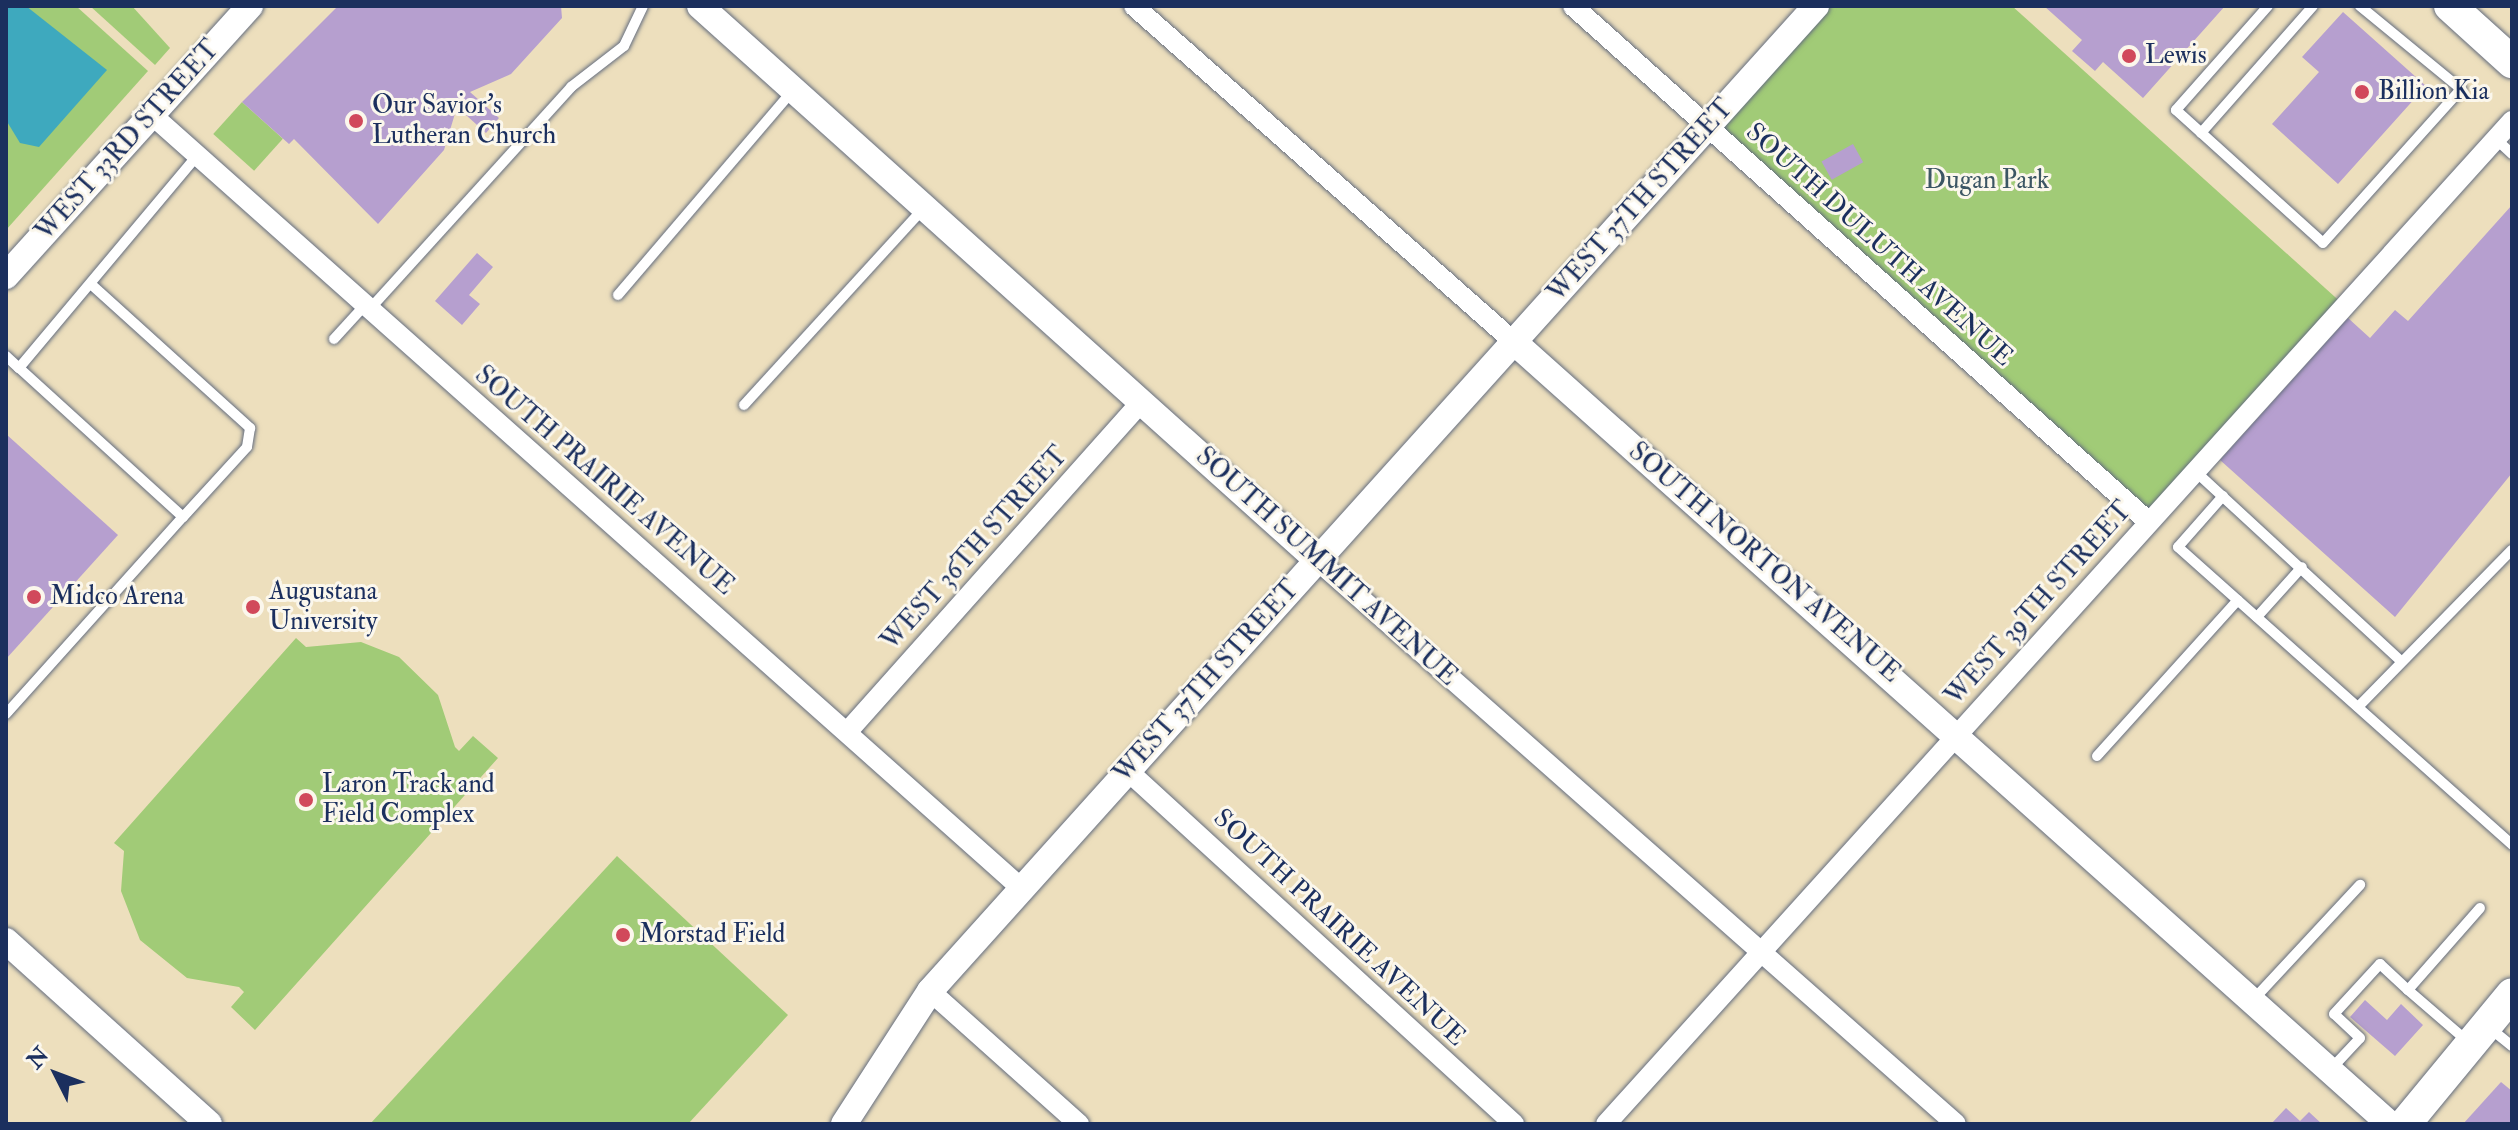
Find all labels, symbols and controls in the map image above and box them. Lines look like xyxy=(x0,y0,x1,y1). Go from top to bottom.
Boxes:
street label: WEST 33RD STREET xyxy=(30,34,226,248)
place label: Lewis xyxy=(2145,40,2207,72)
marker: Lewis xyxy=(2120,47,2138,65)
place label: Billion Kia xyxy=(2378,76,2489,108)
marker: Billion Kia xyxy=(2353,83,2371,101)
place label: Our Savior's Lutheran Church xyxy=(372,90,556,152)
street label: WEST 37TH STREET xyxy=(1542,93,1740,309)
marker: Our Savior's Lutheran Church xyxy=(347,112,365,130)
street label: SOUTH DULUTH AVENUE xyxy=(1739,117,2019,373)
park label: Dugan Park xyxy=(1925,165,2049,197)
street label: SOUTH PRAIRIE AVENUE xyxy=(468,360,740,602)
street label: SOUTH NORTON AVENUE xyxy=(1622,436,1906,690)
street label: WEST 36TH STREET xyxy=(876,441,1074,657)
street label: SOUTH SUMMIT AVENUE xyxy=(1189,441,1463,693)
street label: WEST 39TH STREET xyxy=(1939,496,2139,712)
street label: WEST 37TH STREET xyxy=(1108,574,1306,790)
place label: Augustana University xyxy=(269,576,377,638)
place label: Midco Arena xyxy=(50,581,184,613)
marker: Midco Arena xyxy=(25,588,43,606)
marker: Augustana University xyxy=(244,598,262,616)
place label: Laron Track and Field Complex xyxy=(322,769,495,830)
marker: Laron Track and Field Complex xyxy=(297,791,315,809)
street label: SOUTH PRAIRIE AVENUE xyxy=(1207,803,1471,1053)
place label: Morstad Field xyxy=(639,919,785,951)
marker: Morstad Field xyxy=(614,926,632,944)
north arrow xyxy=(16,1034,96,1114)
text: N xyxy=(21,1041,55,1075)

